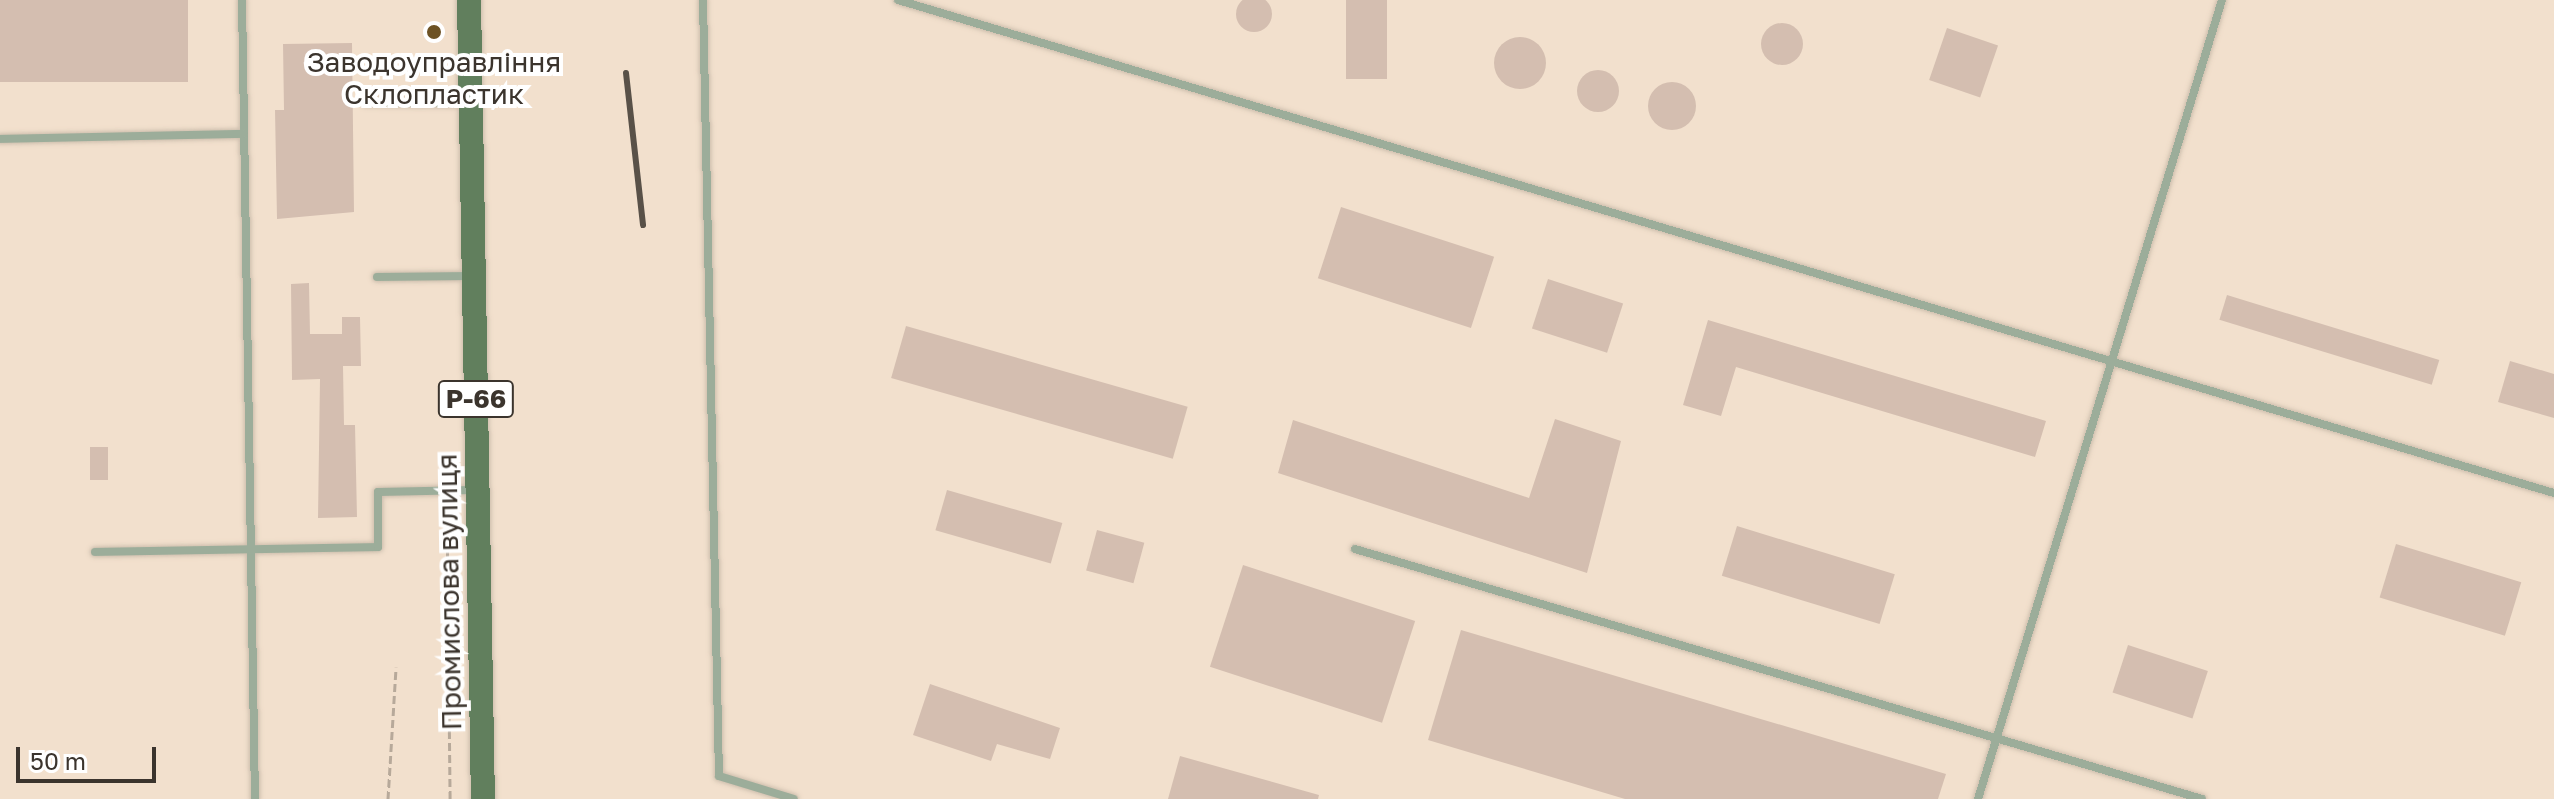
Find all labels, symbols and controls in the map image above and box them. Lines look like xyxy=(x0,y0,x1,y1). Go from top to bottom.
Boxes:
marker: Заводоуправління Склопластик xyxy=(425,23,443,41)
place label: Заводоуправління Склопластик xyxy=(307,45,561,111)
road number: Р-66 xyxy=(436,377,516,421)
street label: Промислова вулиця xyxy=(430,453,468,731)
scale bar xyxy=(20,731,160,781)
text: 50 m xyxy=(30,746,86,775)

